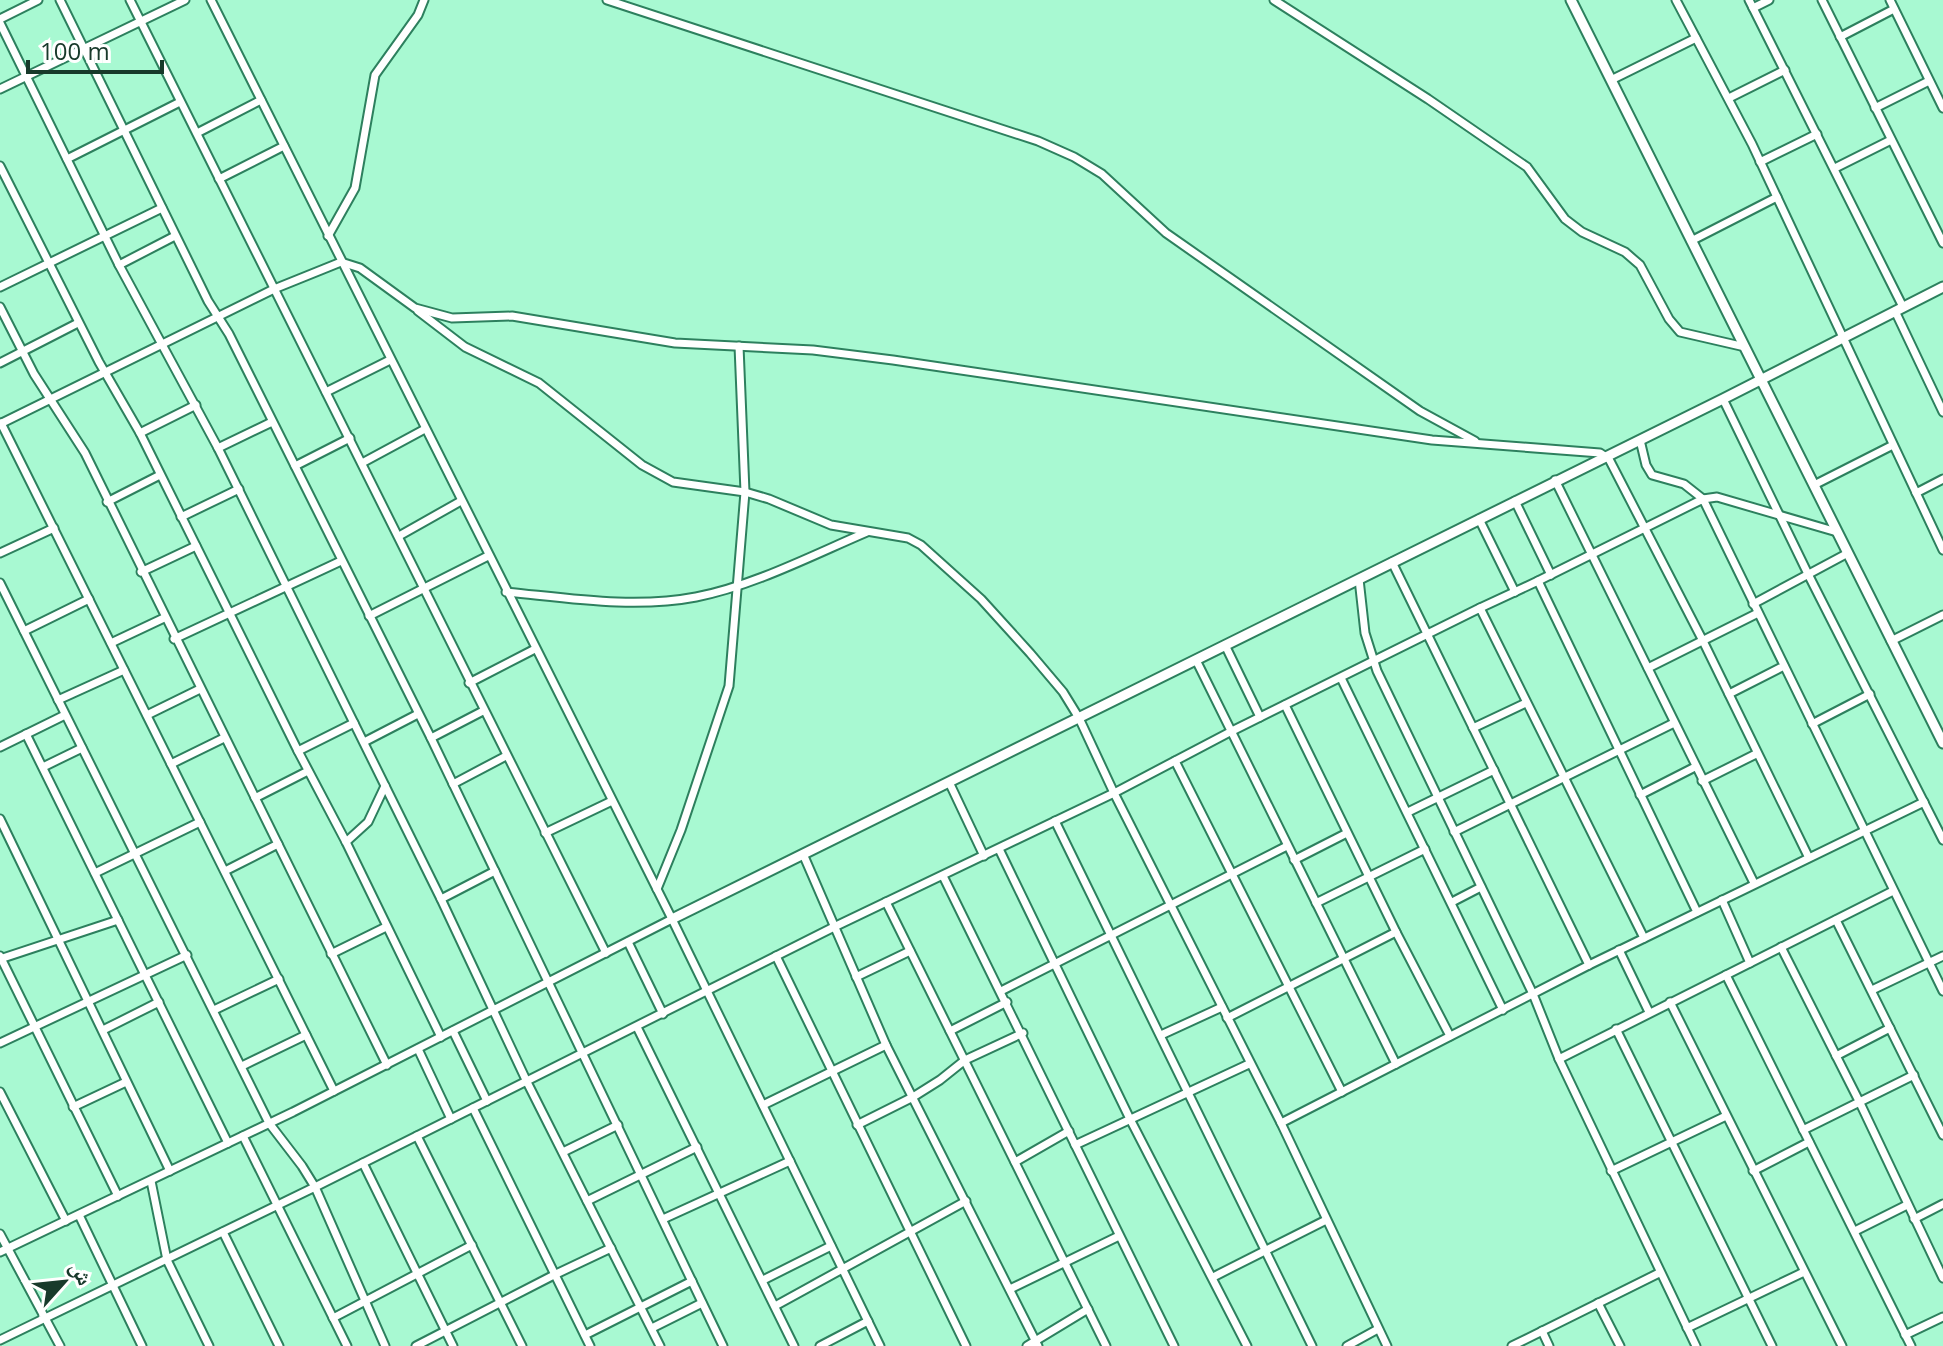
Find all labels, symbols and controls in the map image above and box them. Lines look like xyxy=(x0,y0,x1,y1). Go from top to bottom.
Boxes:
scale bar xyxy=(28,24,162,74)
text: 100 m xyxy=(40,34,110,67)
north arrow xyxy=(24,1242,104,1322)
text: ش xyxy=(64,1255,101,1290)

